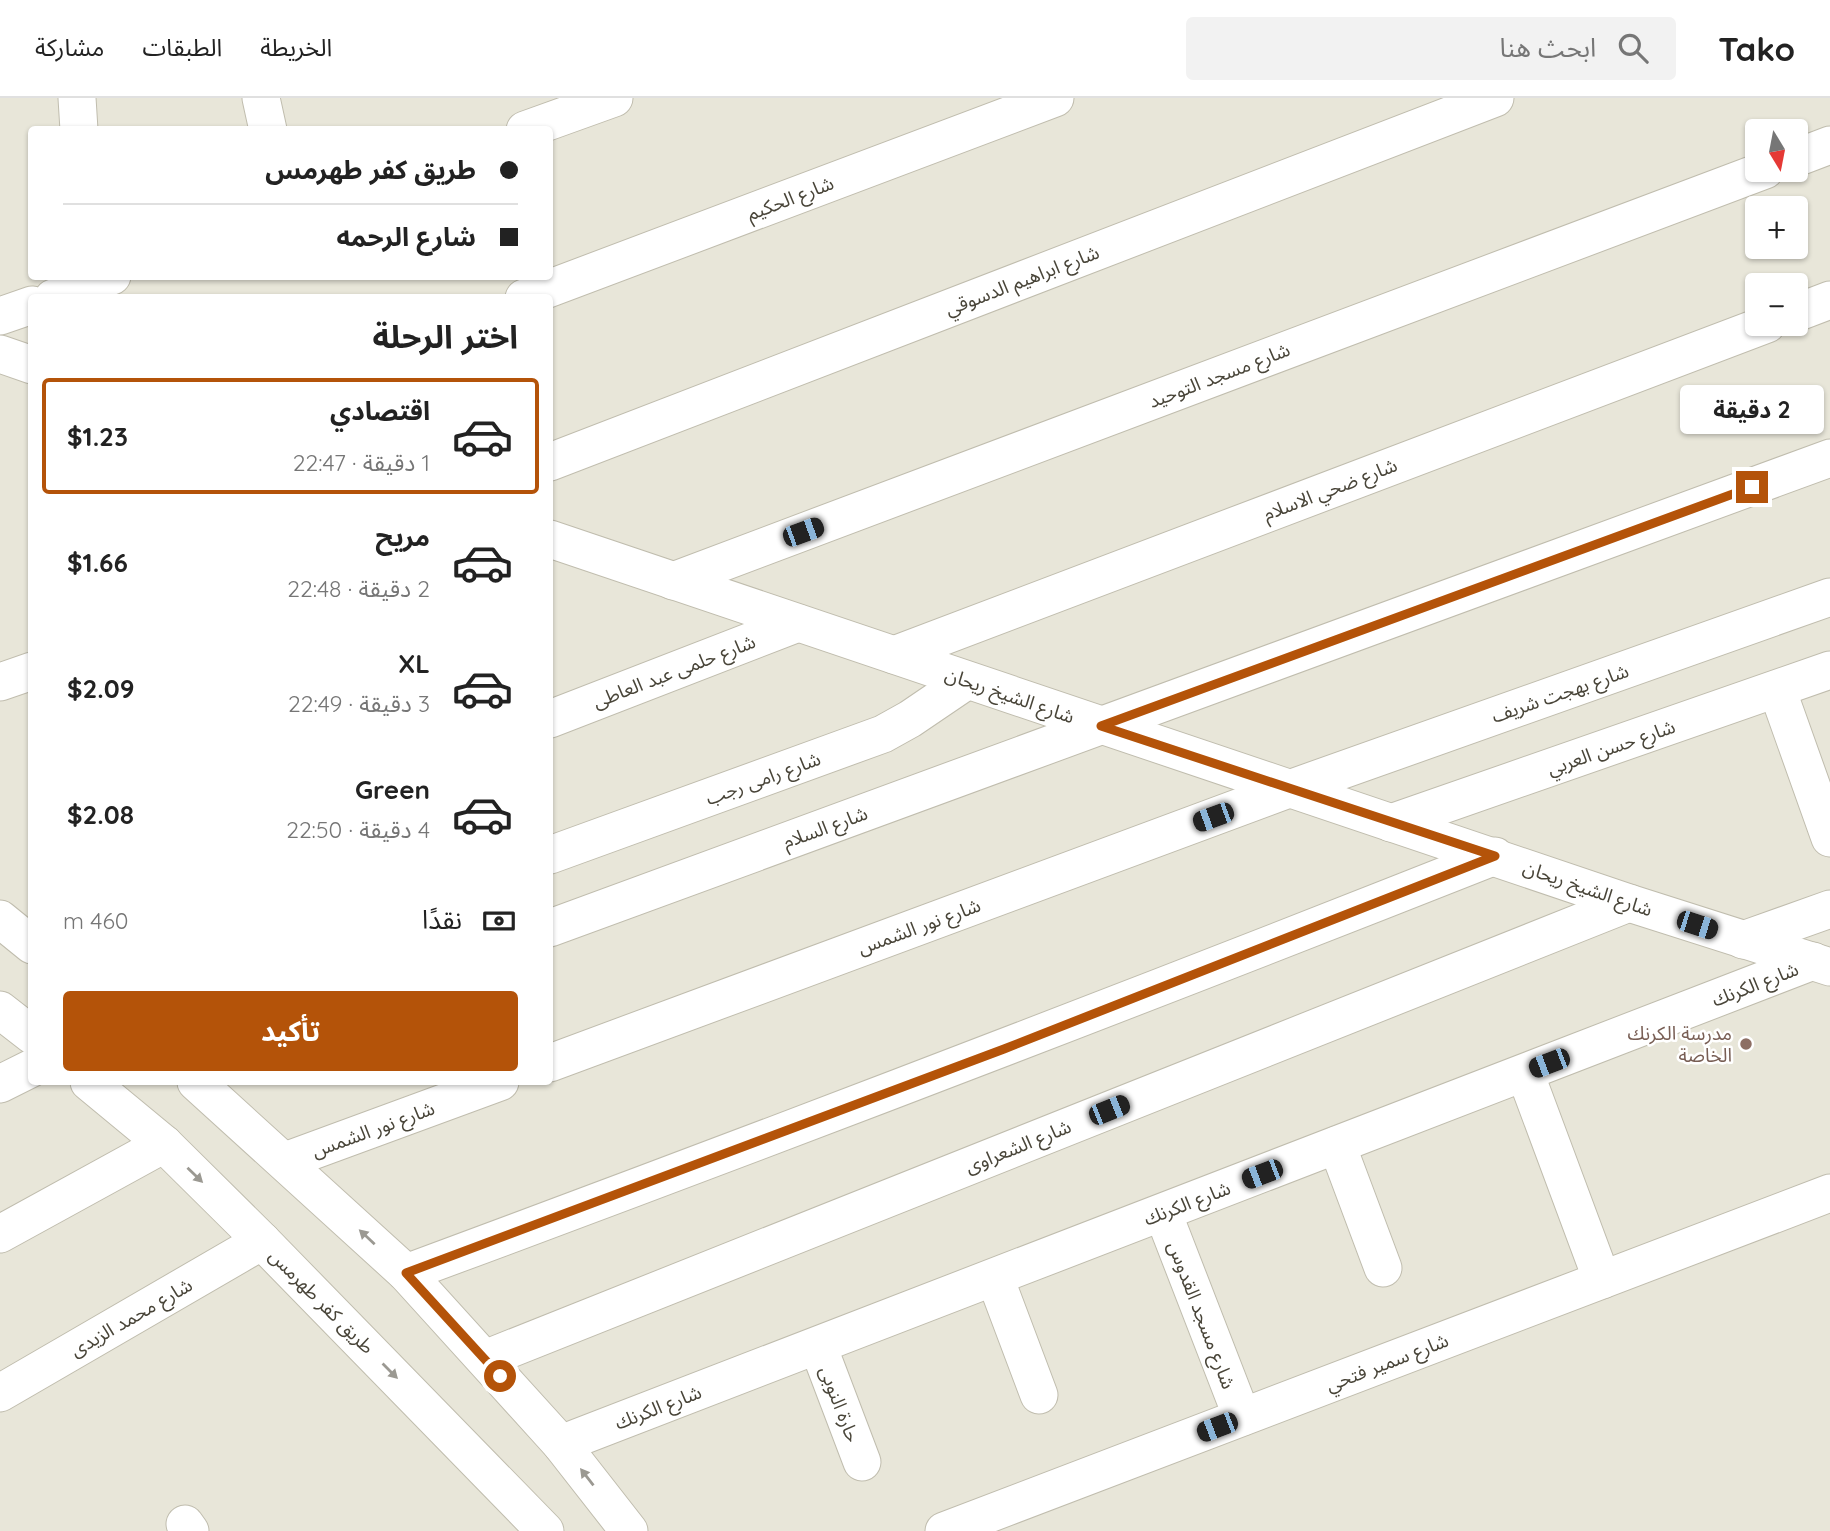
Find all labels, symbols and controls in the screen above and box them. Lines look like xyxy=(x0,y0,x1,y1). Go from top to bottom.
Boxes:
search box xyxy=(1186,17,1676,80)
text: Tako xyxy=(1718,28,1795,69)
icon: search xyxy=(1614,29,1652,67)
text: ابحث هنا xyxy=(1500,31,1596,64)
text: مشاركة xyxy=(35,32,104,62)
text: الطبقات xyxy=(142,32,222,62)
text: الخريطة xyxy=(260,32,332,62)
north arrow xyxy=(1745,119,1808,182)
map controls xyxy=(1745,119,1808,336)
text: طريق كفر طهرمس xyxy=(265,153,476,186)
street label: شارع الحكيم xyxy=(743,170,838,228)
button: + xyxy=(1745,196,1808,259)
text: شارع الرحمه xyxy=(336,220,476,253)
street label: شارع ابراهيم الدسوقي xyxy=(942,240,1104,324)
button: − xyxy=(1745,273,1808,336)
text: اختر الرحلة xyxy=(372,316,518,356)
street label: شارع مسجد التوحيد xyxy=(1145,337,1294,415)
callout: 2 دقيقة xyxy=(1680,386,1824,434)
text: اقتصادي xyxy=(330,394,430,427)
text: 2 دقيقة xyxy=(1713,395,1791,424)
icon: car xyxy=(451,405,514,468)
text: $1.23 xyxy=(67,420,128,453)
text: 1 دقيقة · 22:47 xyxy=(293,448,430,477)
street label: شارع ضحي الاسلام xyxy=(1260,452,1402,529)
route end xyxy=(1736,471,1768,503)
car xyxy=(780,515,827,549)
text: مريح xyxy=(375,520,430,553)
icon: car xyxy=(451,531,514,594)
text: $1.66 xyxy=(67,546,128,579)
text: 2 دقيقة · 22:48 xyxy=(287,574,430,603)
street label: شارع حلمى عبد العاطى xyxy=(589,629,759,715)
text: XL xyxy=(398,647,430,680)
icon: car xyxy=(451,657,514,720)
street label: شارع بهجت شريف xyxy=(1488,658,1632,730)
street label: شارع الشيخ ريحان xyxy=(941,662,1078,731)
text: $2.09 xyxy=(67,672,135,705)
text: 3 دقيقة · 22:49 xyxy=(288,689,430,718)
street label: شارع حسن العربي xyxy=(1544,714,1679,783)
street label: شارع رامى رجب xyxy=(702,746,824,812)
text: Green xyxy=(355,773,430,806)
icon: car xyxy=(451,783,514,846)
text: $2.08 xyxy=(67,798,134,831)
car xyxy=(1190,800,1237,834)
street label: شارع السلام xyxy=(779,801,872,856)
text: 4 دقيقة · 22:50 xyxy=(286,815,430,844)
street label: شارع الشيخ ريحان xyxy=(1519,855,1656,924)
street label: شارع نور الشمس xyxy=(854,893,984,961)
icon: cash xyxy=(480,902,518,940)
text: نقدًا xyxy=(422,903,462,936)
text: 460 m xyxy=(63,906,128,935)
car xyxy=(1674,909,1721,941)
street label: شارع الكرنك xyxy=(1708,957,1802,1013)
button: تأكيد xyxy=(63,991,518,1071)
place label: مدرسة الكرنك الخاصة xyxy=(1627,1021,1732,1067)
marker: مدرسة الكرنك الخاصة xyxy=(1738,1036,1754,1052)
car xyxy=(1526,1046,1573,1080)
car xyxy=(1086,1092,1133,1128)
street label: شارع نور الشمس xyxy=(308,1096,438,1164)
street label: شارع الشعراوى xyxy=(961,1114,1075,1180)
car xyxy=(1239,1157,1286,1191)
one-way arrow xyxy=(186,1167,203,1183)
street label: شارع الكرنك xyxy=(1140,1176,1234,1232)
one-way arrow xyxy=(359,1230,376,1246)
street label: شارع مسجد القدوس xyxy=(1161,1238,1241,1393)
street label: طريق كفر طهرمس xyxy=(264,1243,380,1359)
street label: شارع محمد الزيدى xyxy=(66,1272,197,1363)
street label: شارع سمير فتحي xyxy=(1322,1328,1453,1400)
route start xyxy=(484,1360,516,1392)
one-way arrow xyxy=(382,1362,398,1379)
street label: حارة النوبى xyxy=(814,1362,866,1446)
street label: شارع الكرنك xyxy=(611,1380,705,1436)
car xyxy=(1194,1410,1241,1444)
one-way arrow xyxy=(579,1469,594,1487)

